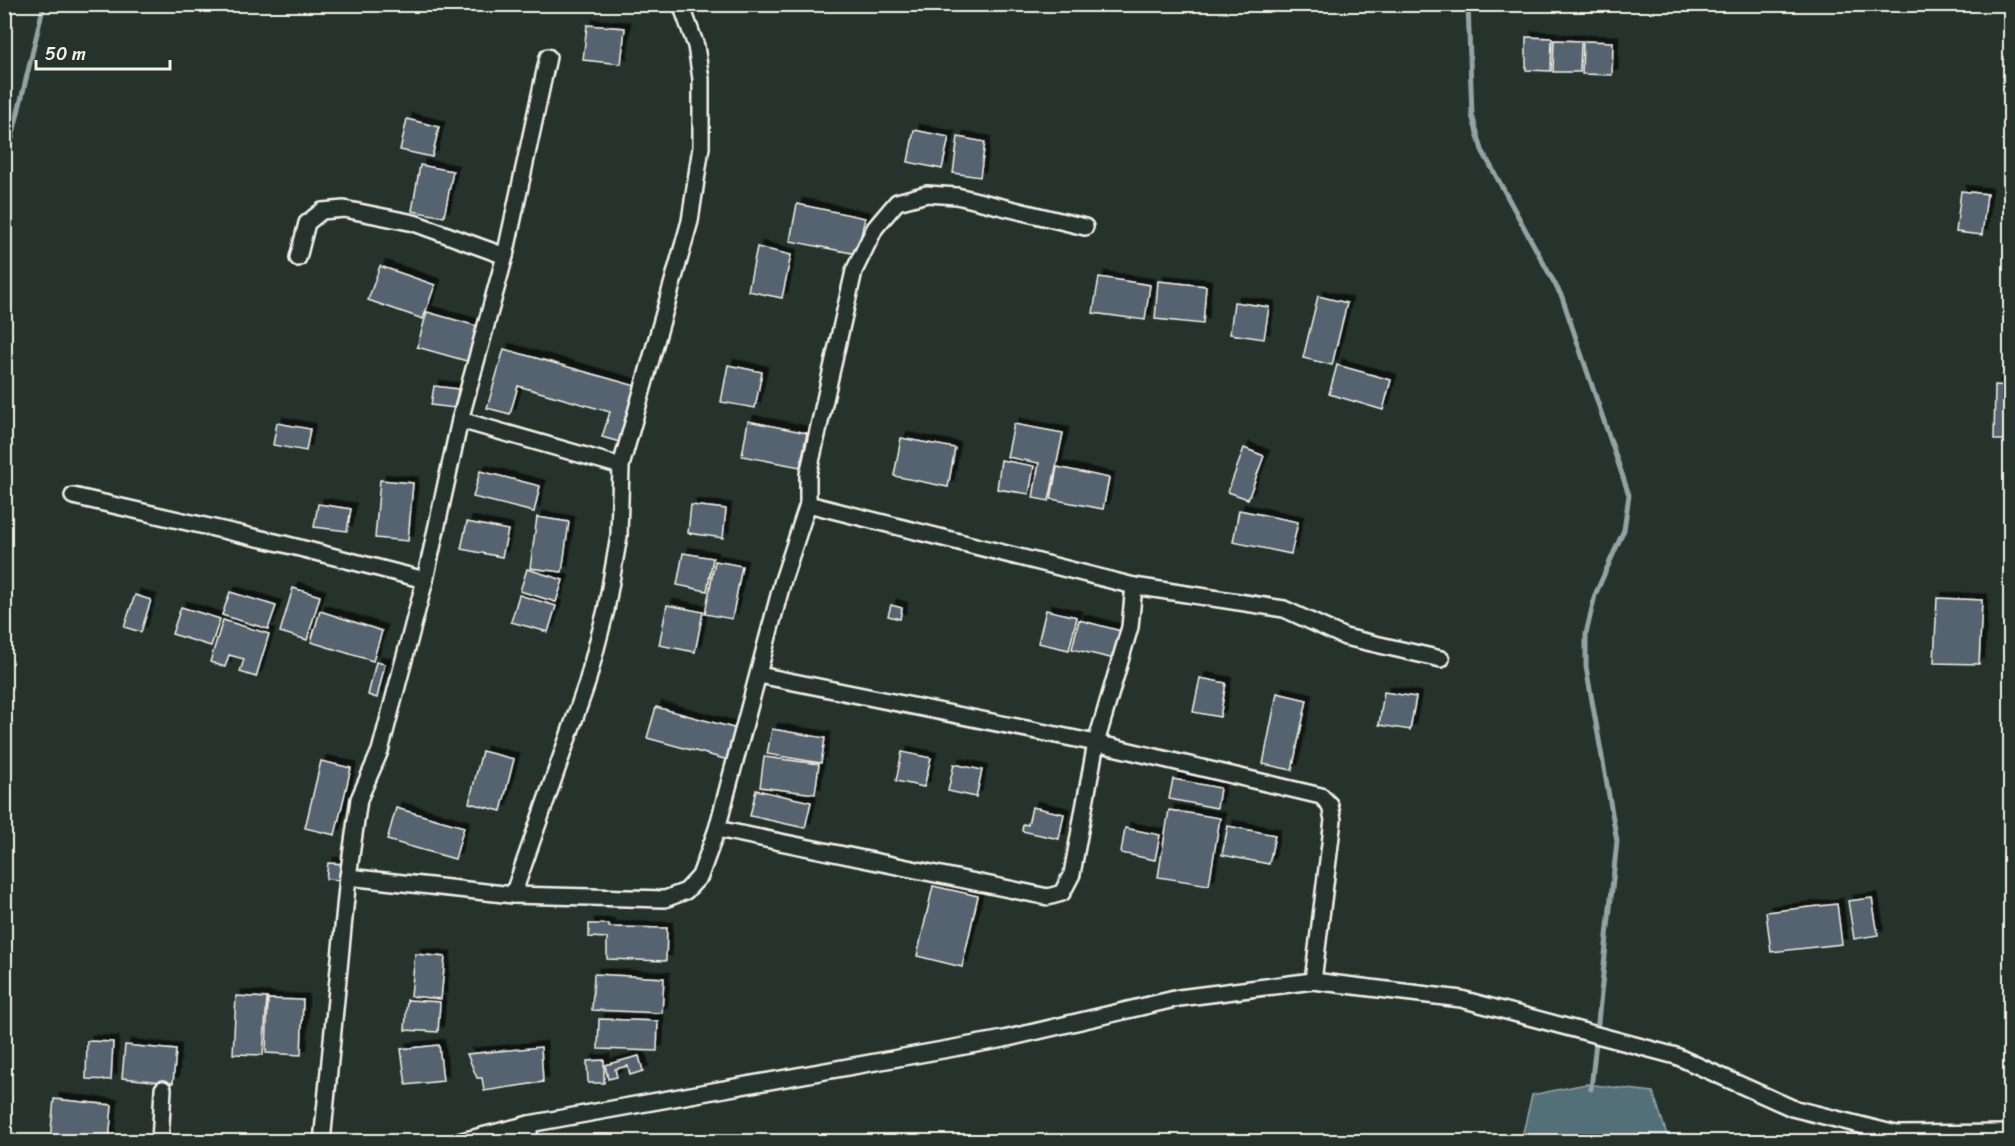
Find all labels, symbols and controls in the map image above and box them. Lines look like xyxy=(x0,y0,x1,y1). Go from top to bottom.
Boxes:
scale bar xyxy=(36,33,170,71)
text: 50 m xyxy=(45,38,86,70)

